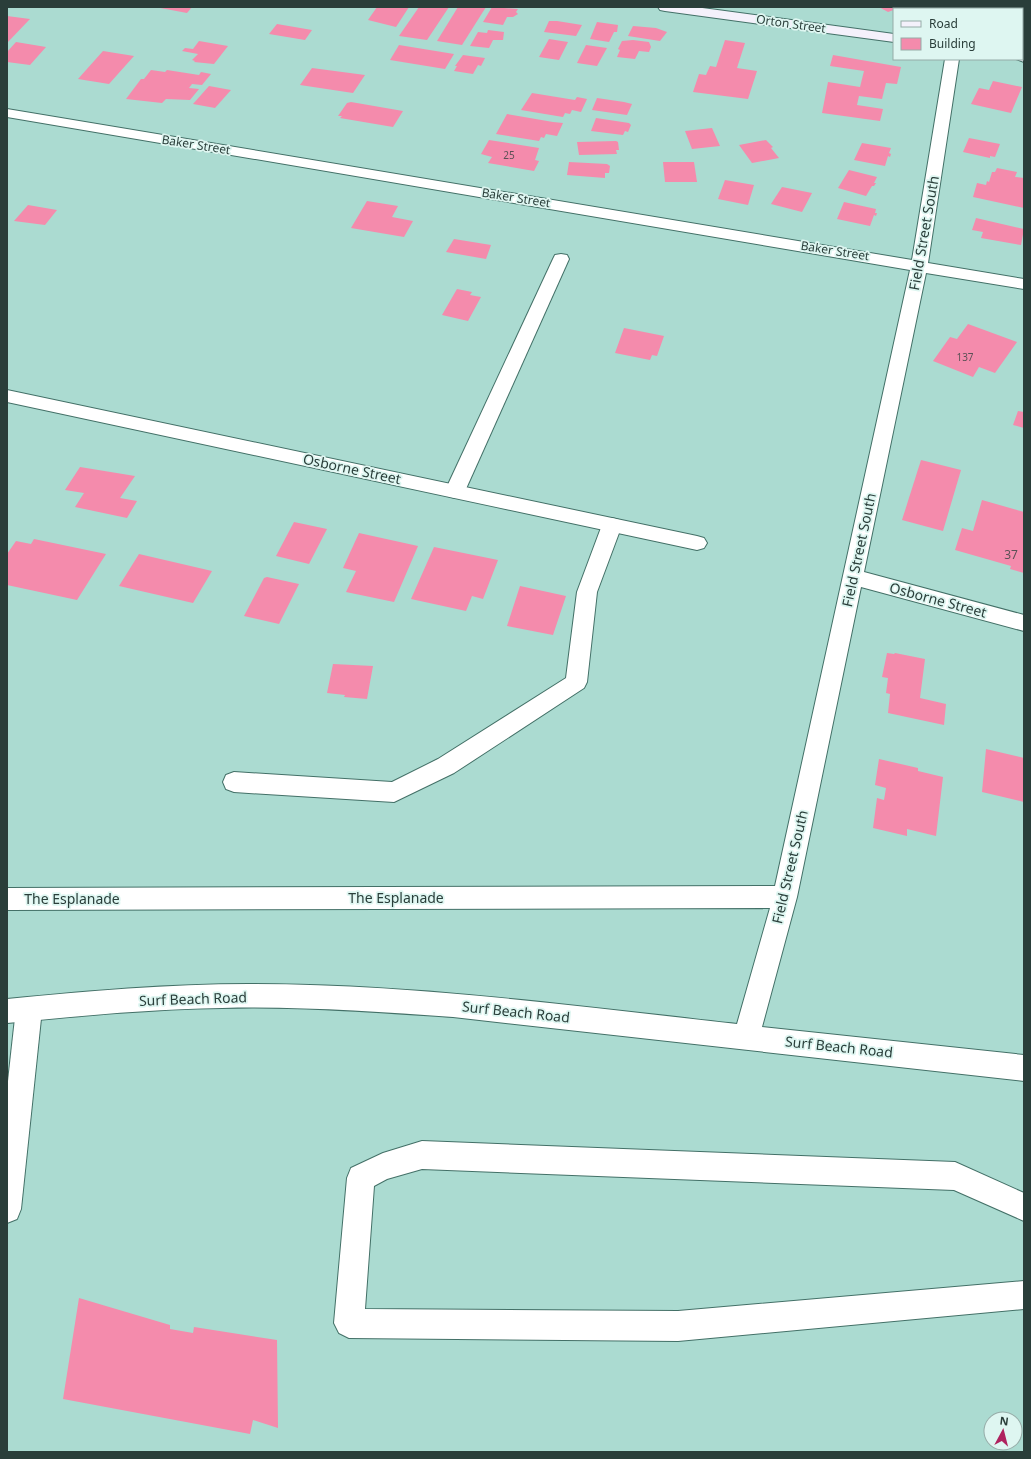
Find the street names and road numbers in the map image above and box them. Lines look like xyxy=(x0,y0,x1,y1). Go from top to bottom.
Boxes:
street label: Orton Street xyxy=(755,10,828,37)
street label: Baker Street xyxy=(161,131,232,158)
street label: Field Street South xyxy=(904,174,943,292)
street label: Baker Street xyxy=(481,184,552,211)
street label: Baker Street xyxy=(800,237,871,264)
street label: Osborne Street xyxy=(301,449,403,488)
street label: Field Street South xyxy=(837,491,880,609)
street label: Osborne Street xyxy=(887,577,989,622)
street label: Field Street South xyxy=(767,808,812,925)
street label: The Esplanade xyxy=(348,888,444,907)
street label: The Esplanade xyxy=(24,889,120,908)
street label: Surf Beach Road xyxy=(139,987,247,1010)
street label: Surf Beach Road xyxy=(461,996,571,1027)
street label: Surf Beach Road xyxy=(784,1031,894,1062)

